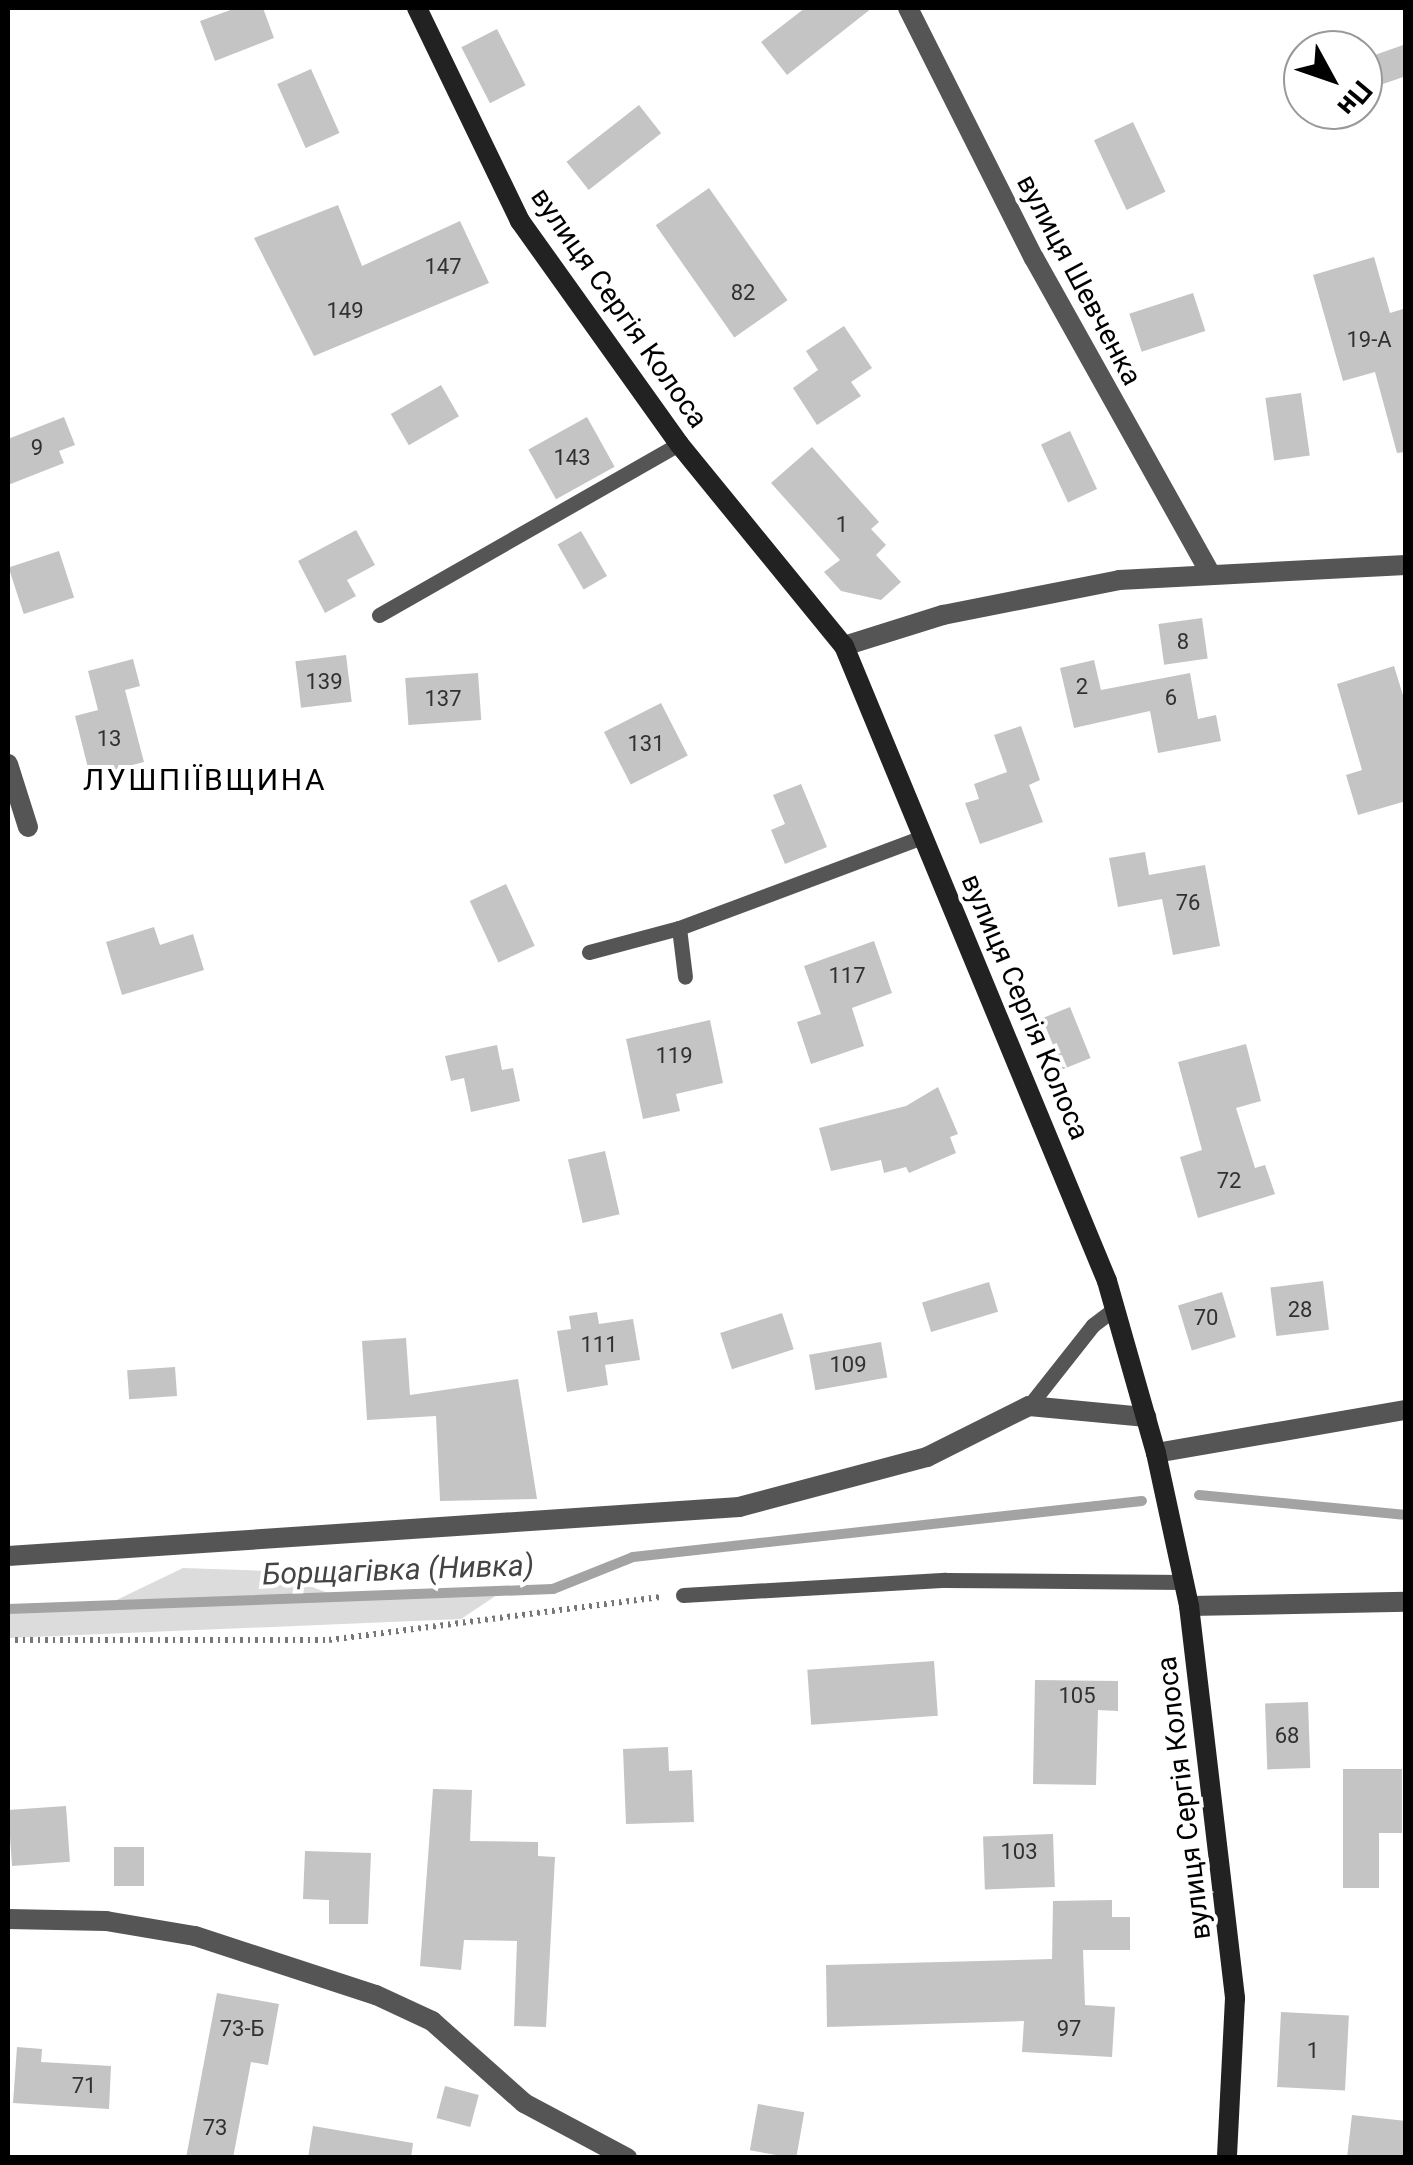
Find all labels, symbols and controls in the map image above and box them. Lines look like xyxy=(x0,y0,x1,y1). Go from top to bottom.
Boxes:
north arrow xyxy=(1283,30,1383,130)
text: Пн xyxy=(1331,74,1379,123)
street label: вулиця Шевченка xyxy=(1009,169,1149,391)
street label: вулиця Сергія Колоса xyxy=(523,182,715,434)
house number: 147 xyxy=(424,254,462,280)
house number: 82 xyxy=(731,280,755,306)
house number: 149 xyxy=(326,298,364,324)
house number: 19-А xyxy=(1346,327,1392,353)
house number: 9 xyxy=(31,435,43,461)
house number: 143 xyxy=(553,445,591,471)
house number: 1 xyxy=(836,512,848,538)
house number: 8 xyxy=(1177,629,1189,655)
house number: 139 xyxy=(305,669,343,695)
house number: 2 xyxy=(1076,674,1088,700)
house number: 6 xyxy=(1165,685,1177,711)
house number: 137 xyxy=(424,686,462,712)
house number: 13 xyxy=(97,726,121,752)
house number: 131 xyxy=(627,731,665,757)
district label: ЛУШПІЇВЩИНА xyxy=(83,762,327,798)
street label: вулиця Сергія Колоса xyxy=(954,869,1096,1145)
house number: 76 xyxy=(1176,890,1200,916)
house number: 117 xyxy=(828,963,866,989)
house number: 119 xyxy=(655,1043,693,1069)
house number: 72 xyxy=(1217,1168,1241,1194)
house number: 28 xyxy=(1288,1297,1312,1323)
house number: 70 xyxy=(1194,1305,1218,1331)
house number: 111 xyxy=(580,1332,618,1358)
house number: 109 xyxy=(829,1352,867,1378)
water label: Борщагівка (Нивка) xyxy=(261,1547,535,1593)
street label: вулиця Сергія Колоса xyxy=(1150,1654,1218,1942)
house number: 105 xyxy=(1058,1683,1096,1709)
house number: 68 xyxy=(1275,1723,1299,1749)
house number: 103 xyxy=(1000,1839,1038,1865)
house number: 73-Б xyxy=(220,2016,264,2042)
house number: 97 xyxy=(1057,2016,1081,2042)
house number: 1 xyxy=(1307,2038,1319,2064)
house number: 71 xyxy=(72,2073,96,2099)
house number: 73 xyxy=(203,2115,227,2141)

